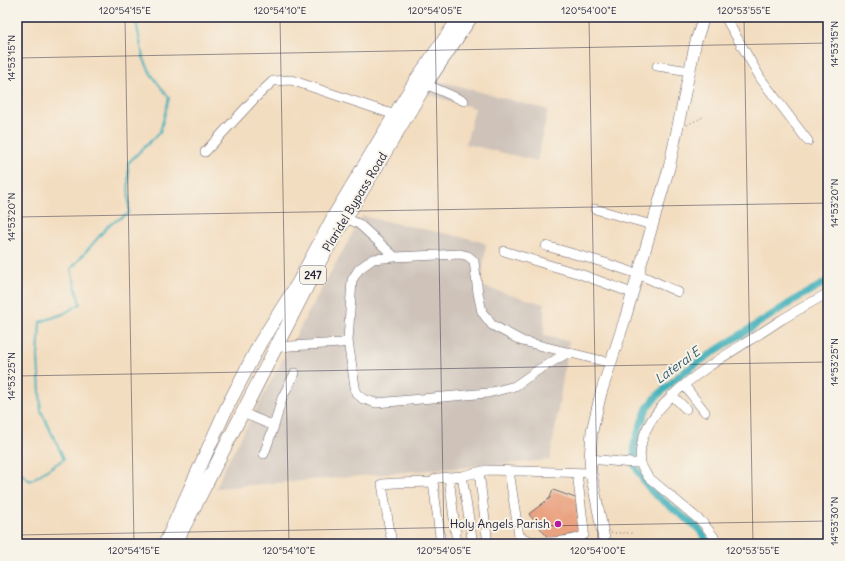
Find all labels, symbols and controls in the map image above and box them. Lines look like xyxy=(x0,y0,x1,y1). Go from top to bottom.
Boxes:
text: 120°54'15"E xyxy=(99,4,151,17)
text: 120°54'10"E xyxy=(254,4,306,17)
text: 120°54'05"E xyxy=(408,4,462,17)
text: 120°54'00"E xyxy=(561,4,617,17)
text: 120°53'55"E xyxy=(717,4,771,17)
text: 14°53'15"N xyxy=(828,21,841,67)
text: 14°53'15"N xyxy=(5,35,18,81)
street label: Plaridel Bypass Road xyxy=(319,149,390,254)
text: 14°53'20"N xyxy=(828,179,841,227)
text: 14°53'20"N xyxy=(5,193,18,241)
road number: 247 xyxy=(300,266,326,284)
text: 14°53'25"N xyxy=(828,338,841,386)
water label: Lateral E xyxy=(651,342,705,388)
text: 14°53'25"N xyxy=(5,352,18,400)
text: 14°53'30"N xyxy=(828,496,841,546)
place label: Holy Angels Parish xyxy=(450,516,550,531)
marker: Holy Angels Parish xyxy=(553,519,563,529)
text: 120°54'15"E xyxy=(108,544,160,557)
text: 120°54'10"E xyxy=(263,544,315,557)
text: 120°54'05"E xyxy=(417,544,471,557)
text: 120°54'00"E xyxy=(570,544,626,557)
text: 120°53'55"E xyxy=(726,544,780,557)

